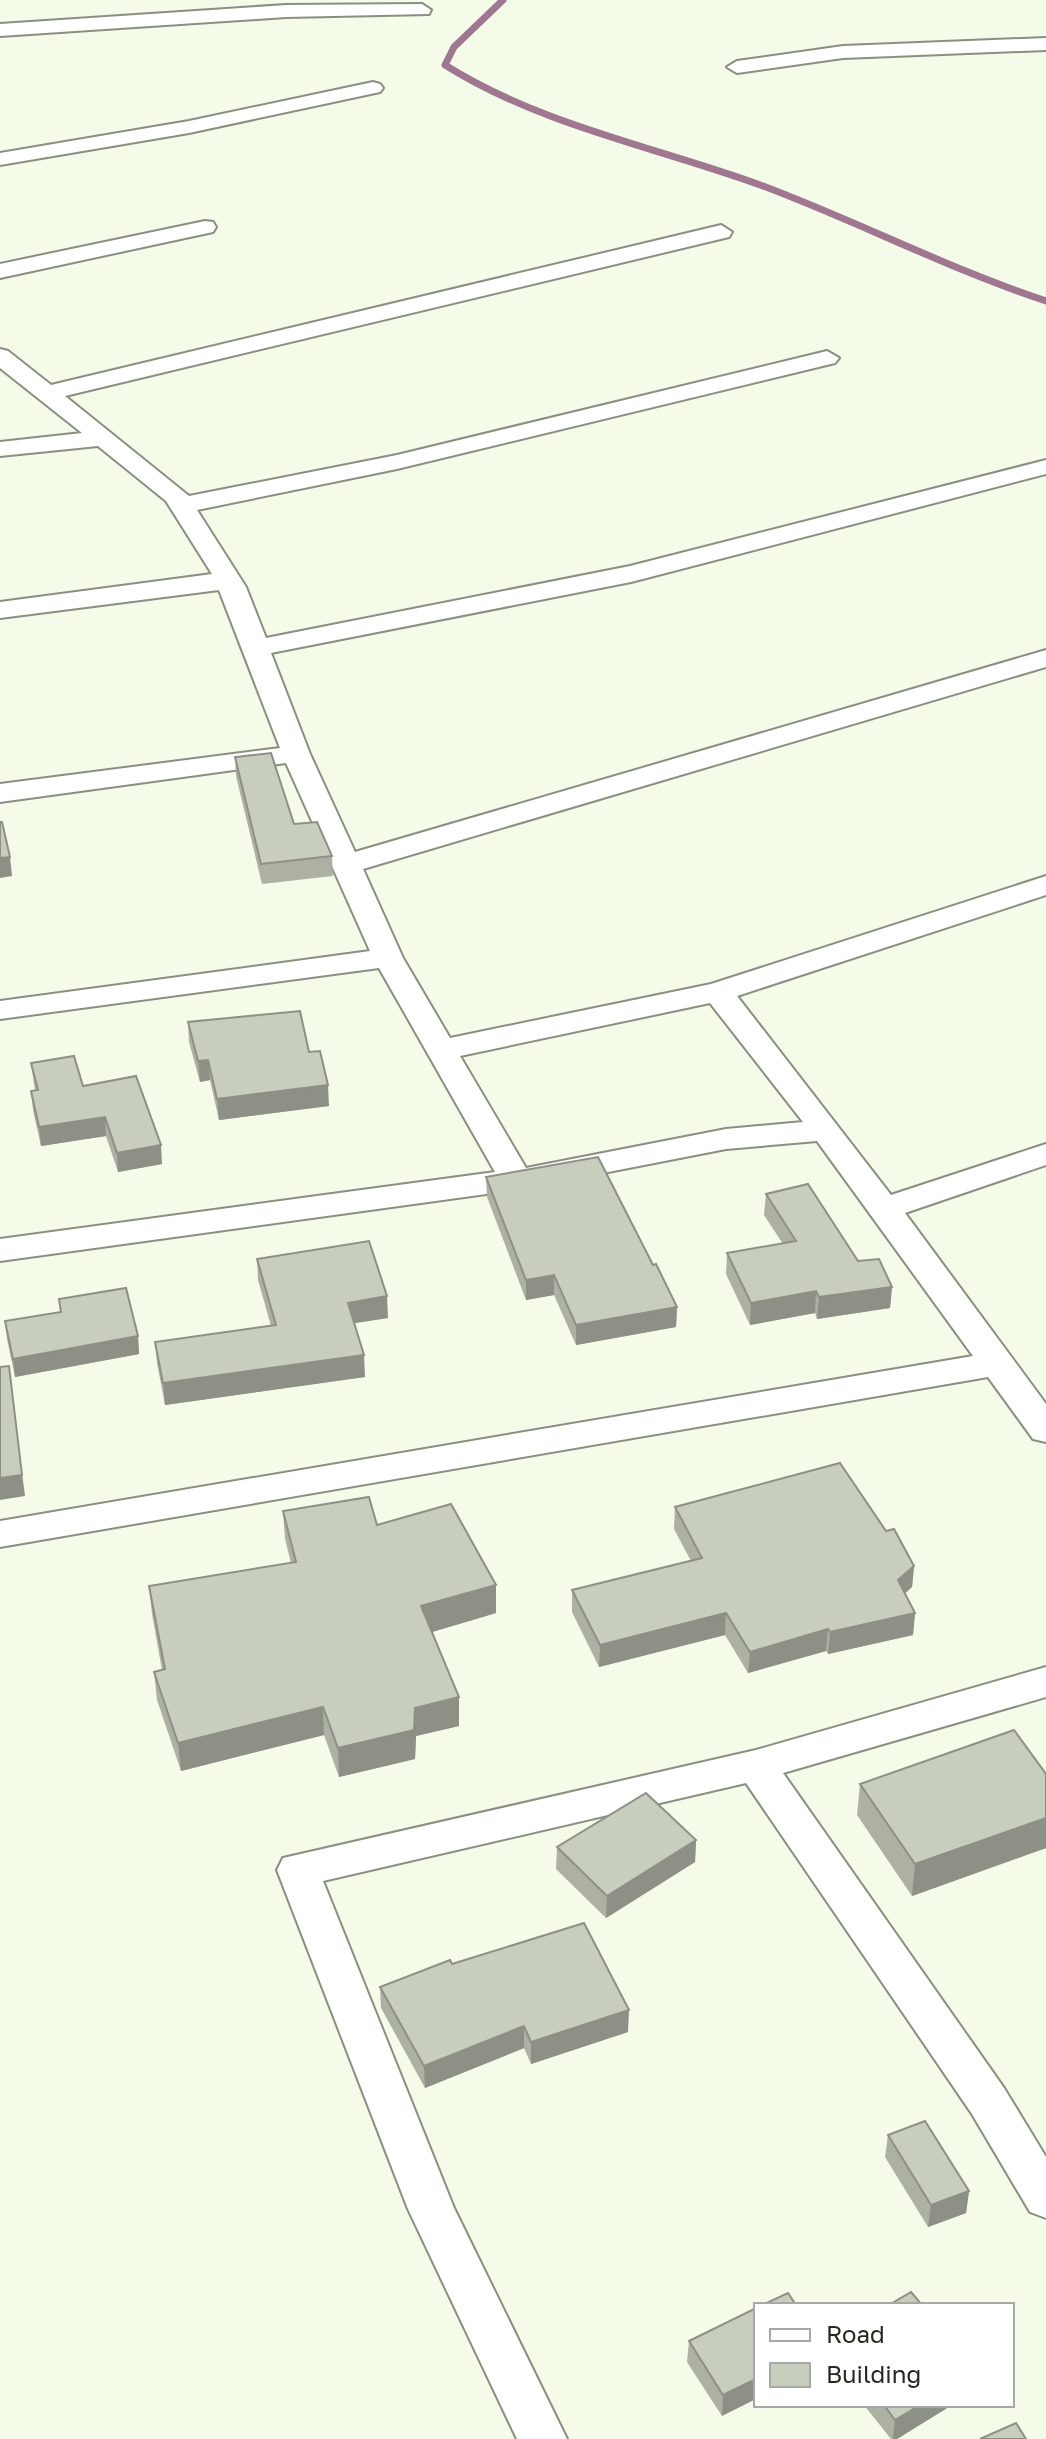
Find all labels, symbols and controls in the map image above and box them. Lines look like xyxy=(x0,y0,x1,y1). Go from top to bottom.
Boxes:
legend xyxy=(754,2303,1014,2407)
text: Road xyxy=(826,2319,885,2348)
text: Building xyxy=(826,2359,921,2388)

